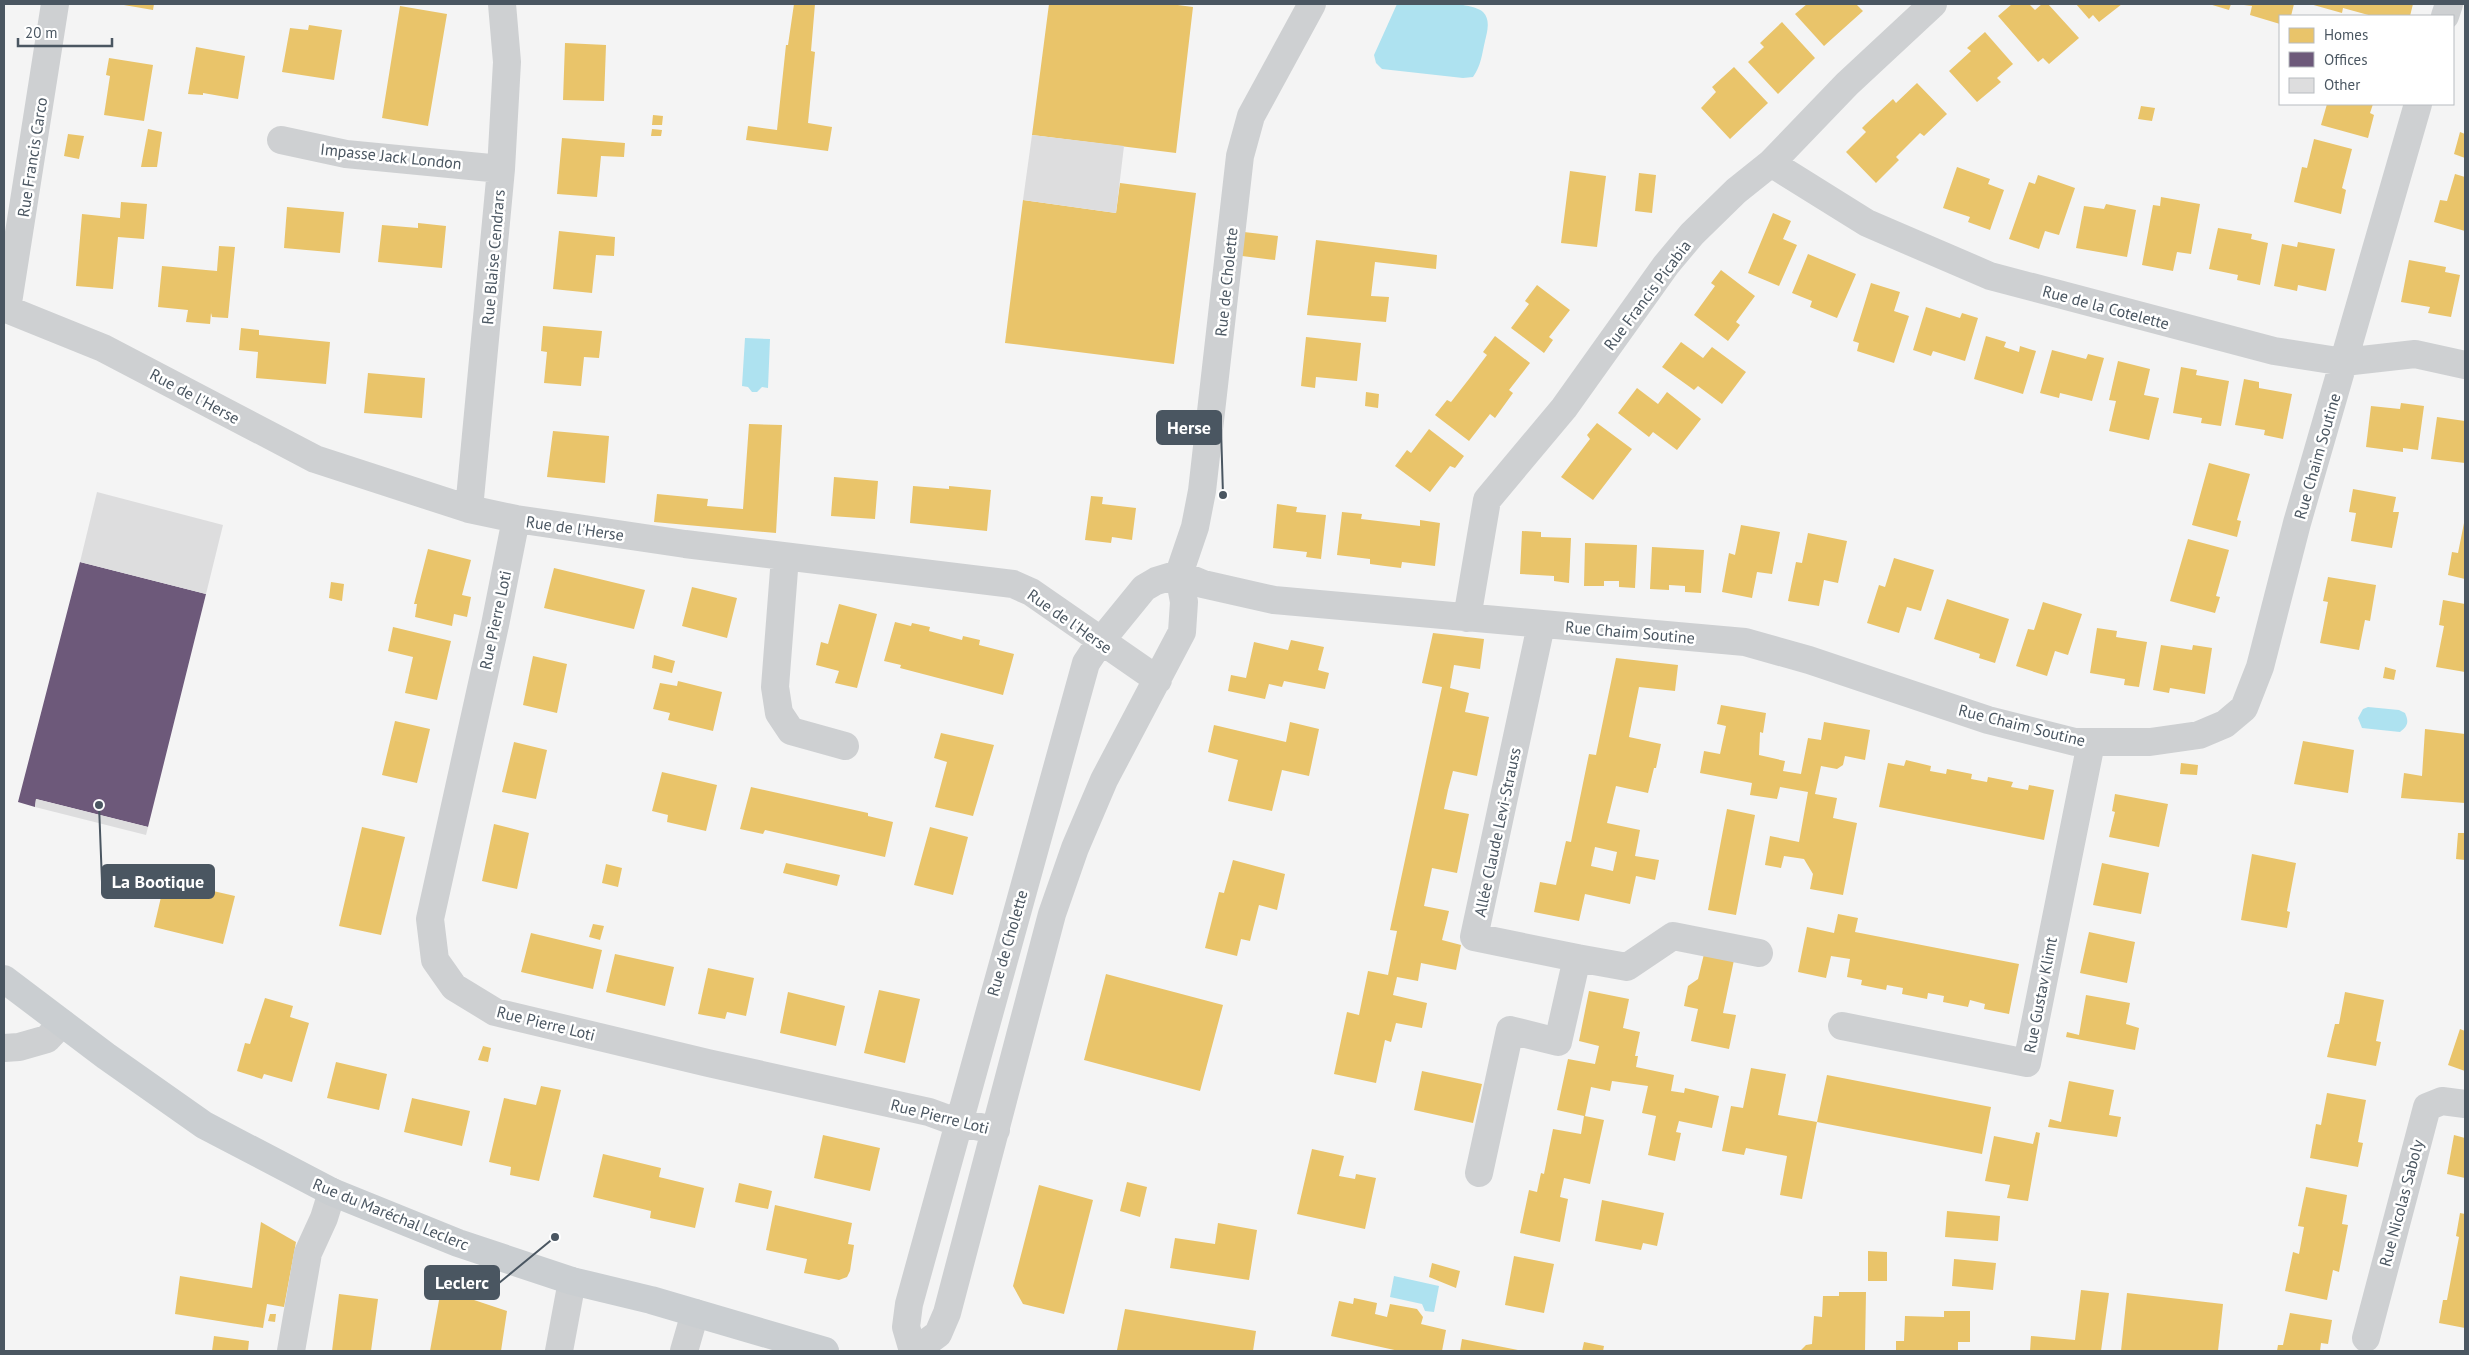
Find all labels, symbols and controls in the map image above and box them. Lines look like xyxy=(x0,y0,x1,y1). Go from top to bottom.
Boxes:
scale bar xyxy=(18,15,111,47)
legend xyxy=(2279,15,2454,105)
text: 20 m xyxy=(25,23,58,42)
text: Homes xyxy=(2324,25,2368,44)
text: Offices xyxy=(2324,50,2368,69)
text: Other xyxy=(2324,75,2360,94)
street label: Rue Francis Carco xyxy=(13,96,51,218)
street label: Impasse Jack London xyxy=(319,139,463,173)
street label: Rue Blaise Cendrars xyxy=(477,188,509,325)
street label: Rue de Cholette xyxy=(1210,227,1242,337)
street label: Rue Francis Picabia xyxy=(1599,236,1695,354)
street label: Rue de la Cotelette xyxy=(2040,280,2172,334)
street label: Rue de l'Herse xyxy=(147,364,243,428)
street label: Rue Chaim Soutine xyxy=(2289,391,2345,521)
callout: Herse xyxy=(1157,411,1221,444)
text: Herse xyxy=(1167,416,1211,439)
street label: Rue de l'Herse xyxy=(525,511,625,545)
street label: Rue Pierre Loti xyxy=(475,569,515,671)
street label: Rue de l'Herse xyxy=(1024,584,1116,658)
street label: Rue Chaim Soutine xyxy=(1564,616,1696,648)
street label: Rue Chaim Soutine xyxy=(1956,700,2088,750)
street label: Allée Claude Levi-Strauss xyxy=(1469,745,1525,919)
callout: La Bootique xyxy=(102,865,214,898)
text: La Bootique xyxy=(112,870,204,893)
street label: Rue de Cholette xyxy=(982,888,1032,998)
street label: Rue Gustav Klimt xyxy=(2019,935,2061,1055)
street label: Rue Pierre Loti xyxy=(495,1001,597,1045)
street label: Rue Pierre Loti xyxy=(889,1094,991,1138)
street label: Rue Nicolas Saboly xyxy=(2374,1137,2428,1269)
street label: Rue du Maréchal Leclerc xyxy=(310,1174,472,1254)
callout: Leclerc xyxy=(425,1266,499,1299)
text: Leclerc xyxy=(435,1271,489,1294)

